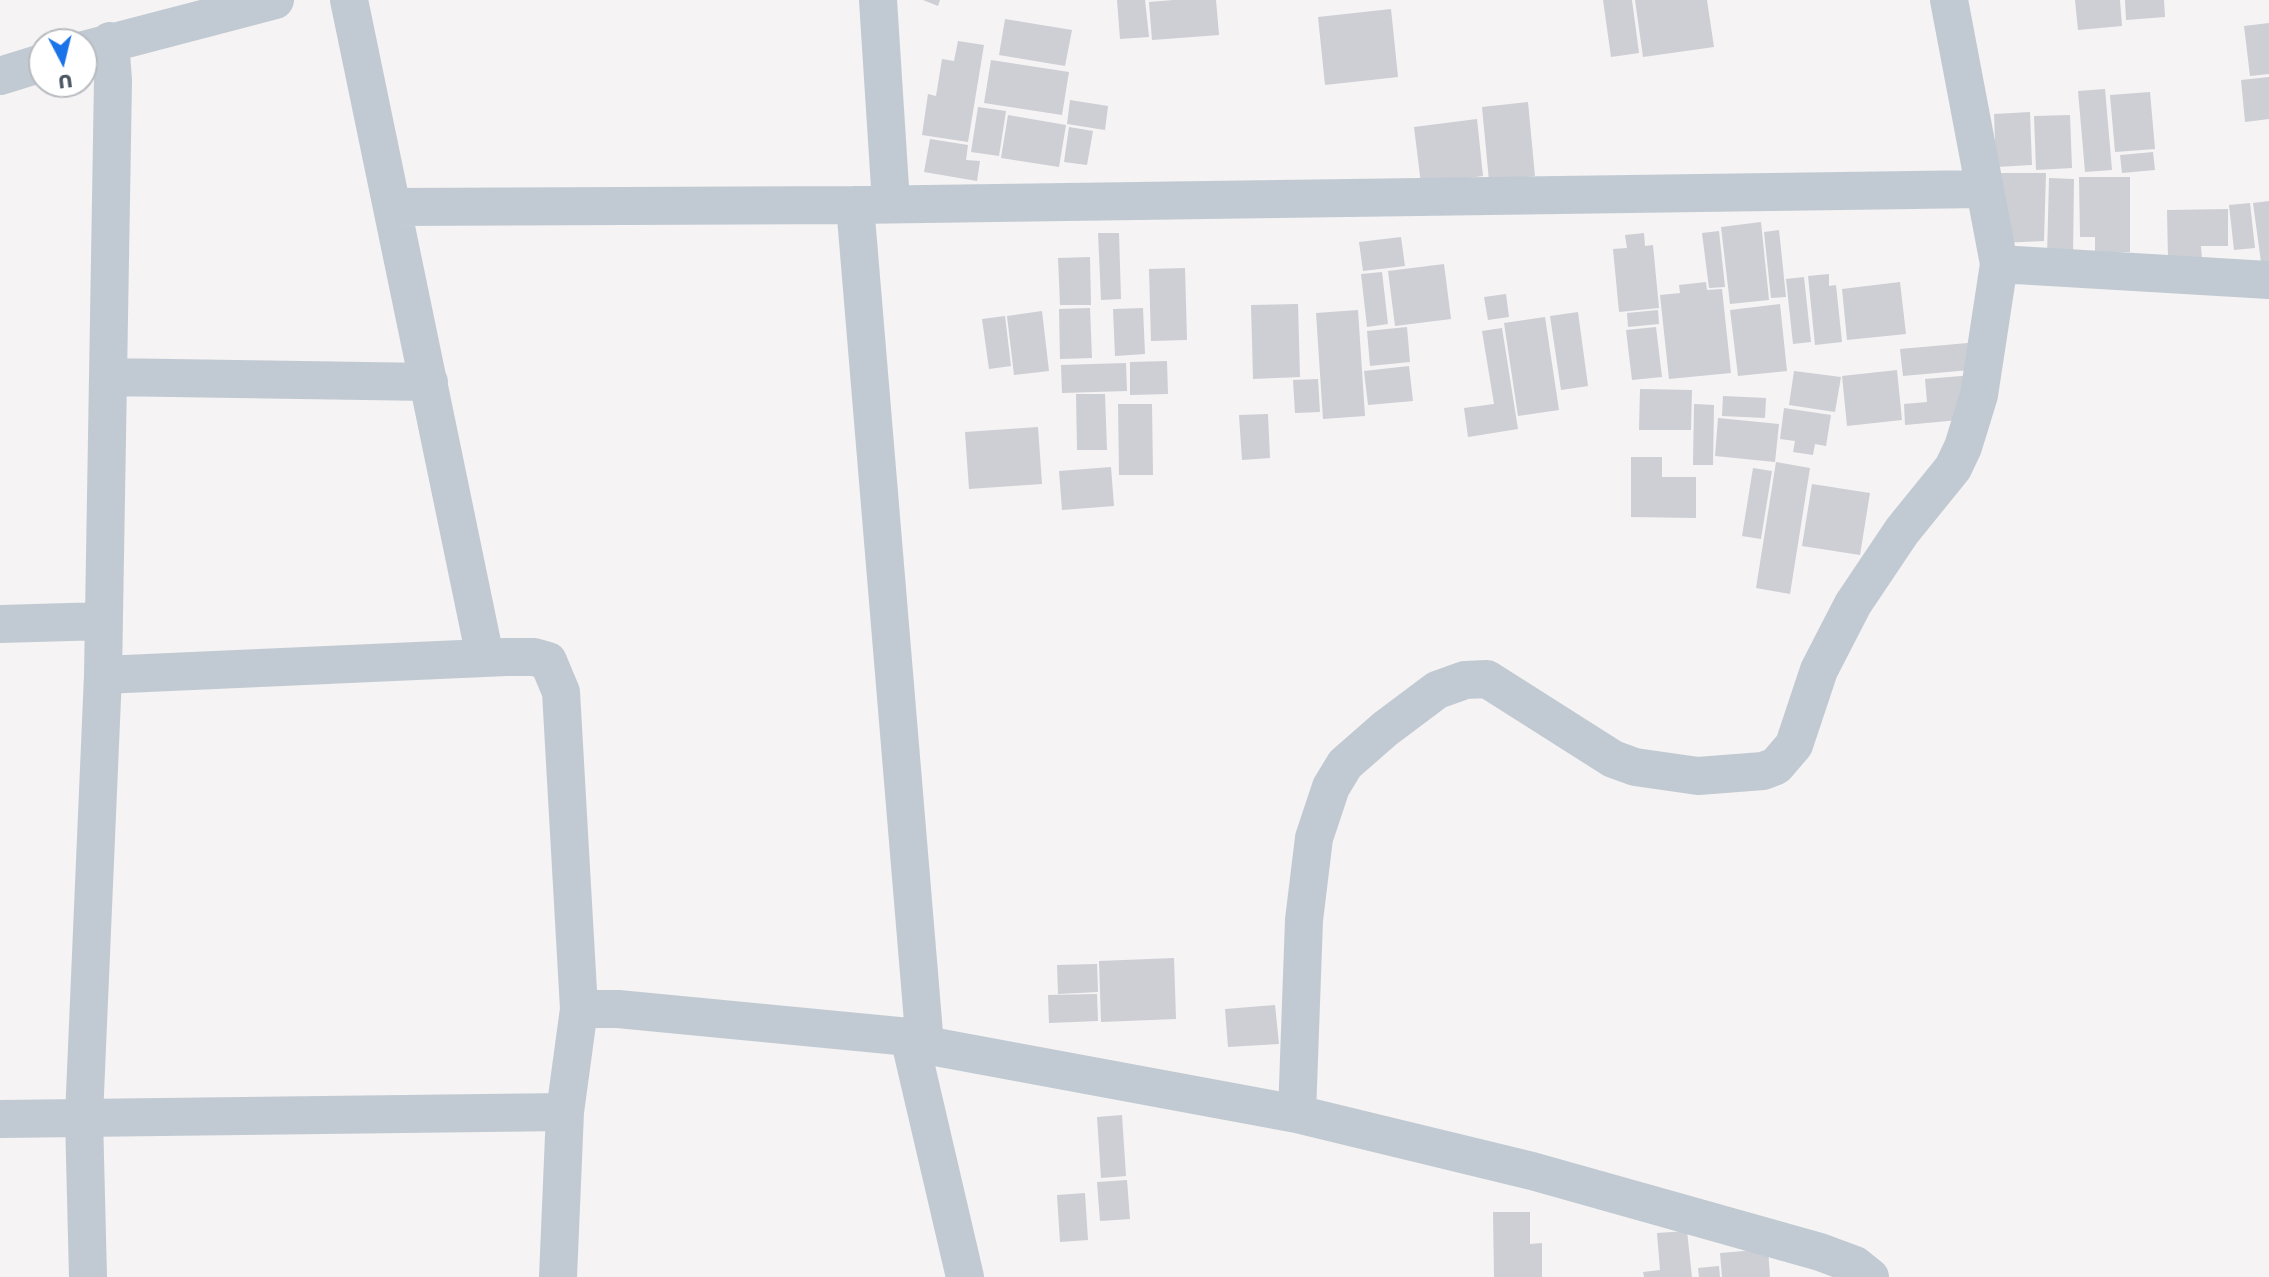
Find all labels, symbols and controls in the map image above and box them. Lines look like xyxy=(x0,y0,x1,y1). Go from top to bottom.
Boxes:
north arrow xyxy=(28,28,98,98)
text: U xyxy=(57,70,74,95)

